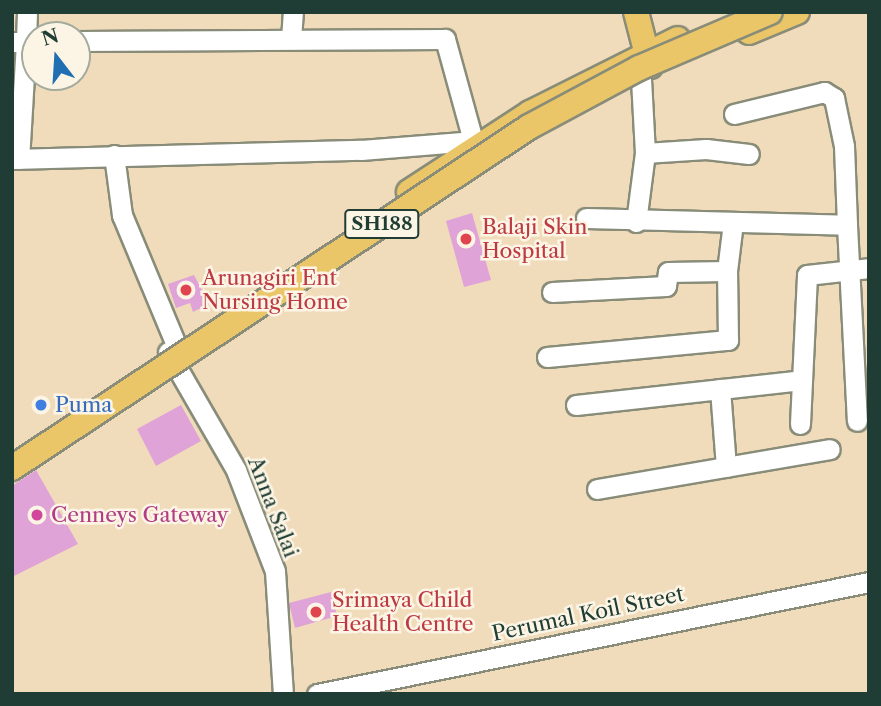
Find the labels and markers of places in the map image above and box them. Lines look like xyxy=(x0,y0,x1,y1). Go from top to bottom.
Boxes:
place label: Balaji Skin Hospital xyxy=(482,214,587,264)
marker: Balaji Skin Hospital xyxy=(456,229,476,249)
place label: Arunagiri Ent Nursing Home xyxy=(202,265,348,315)
marker: Arunagiri Ent Nursing Home xyxy=(176,280,196,300)
place label: Puma xyxy=(55,392,112,418)
marker: Puma xyxy=(33,397,49,413)
place label: Cenneys Gateway xyxy=(51,502,228,528)
marker: Cenneys Gateway xyxy=(29,507,45,523)
place label: Srimaya Child Health Centre xyxy=(332,587,474,637)
marker: Srimaya Child Health Centre xyxy=(306,602,326,622)

